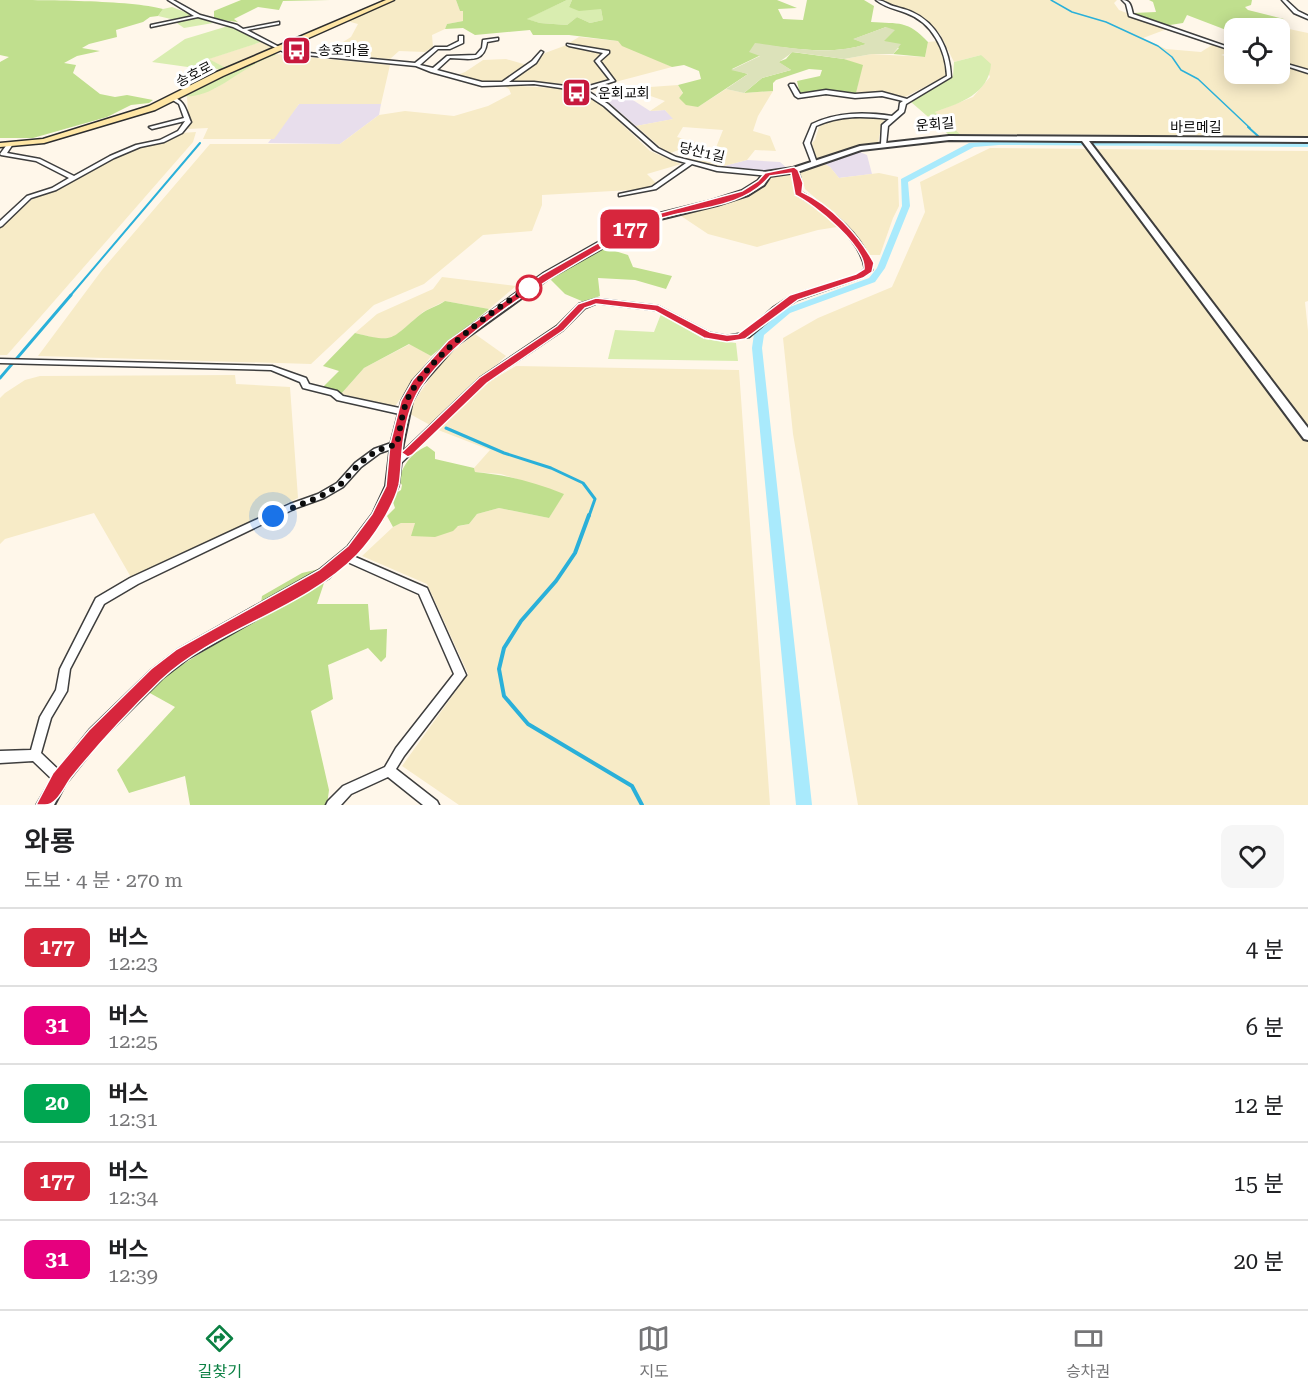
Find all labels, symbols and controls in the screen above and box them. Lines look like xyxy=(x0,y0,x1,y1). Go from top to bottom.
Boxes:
map controls xyxy=(1224,18,1290,84)
button: locate xyxy=(1224,18,1290,84)
bus stop icon: 송호마을 xyxy=(281,34,313,66)
place label: 송호마을 xyxy=(318,42,370,58)
street label: 송호로 xyxy=(173,58,215,90)
bus stop icon: 운회교회 xyxy=(561,77,593,109)
place label: 운회교회 xyxy=(598,85,650,101)
street label: 운회길 xyxy=(915,114,955,134)
street label: 바르메길 xyxy=(1170,119,1222,135)
street label: 당산1길 xyxy=(678,139,726,165)
line badge: 177 xyxy=(596,210,664,248)
text: 177 xyxy=(612,217,648,241)
unlabelled marker xyxy=(516,275,542,301)
your location xyxy=(258,501,288,531)
text: 와룡 xyxy=(24,825,76,858)
button: heart xyxy=(1221,825,1284,888)
text: 도보 · 4 분 · 270 m xyxy=(24,868,183,892)
text: 버스 xyxy=(108,925,148,950)
text: 177 xyxy=(39,935,75,959)
text: 4 분 xyxy=(1246,937,1284,962)
text: 12:23 xyxy=(108,951,158,975)
text: 버스 xyxy=(108,1003,148,1028)
text: 31 xyxy=(45,1013,69,1037)
text: 6 분 xyxy=(1246,1015,1284,1040)
text: 12:25 xyxy=(108,1029,158,1053)
text: 버스 xyxy=(108,1081,148,1106)
text: 20 xyxy=(45,1091,69,1115)
text: 12 분 xyxy=(1234,1093,1284,1118)
text: 12:31 xyxy=(108,1107,158,1131)
text: 버스 xyxy=(108,1159,148,1184)
text: 177 xyxy=(39,1169,75,1193)
text: 15 분 xyxy=(1234,1171,1284,1196)
text: 12:34 xyxy=(108,1185,158,1209)
text: 버스 xyxy=(108,1237,148,1262)
text: 31 xyxy=(45,1247,69,1271)
text: 20 분 xyxy=(1234,1249,1284,1274)
text: 12:39 xyxy=(108,1263,158,1287)
tab: 길찾기 xyxy=(198,1322,242,1382)
tab: 지도 xyxy=(637,1322,670,1382)
tab: 승차권 xyxy=(1066,1322,1110,1382)

